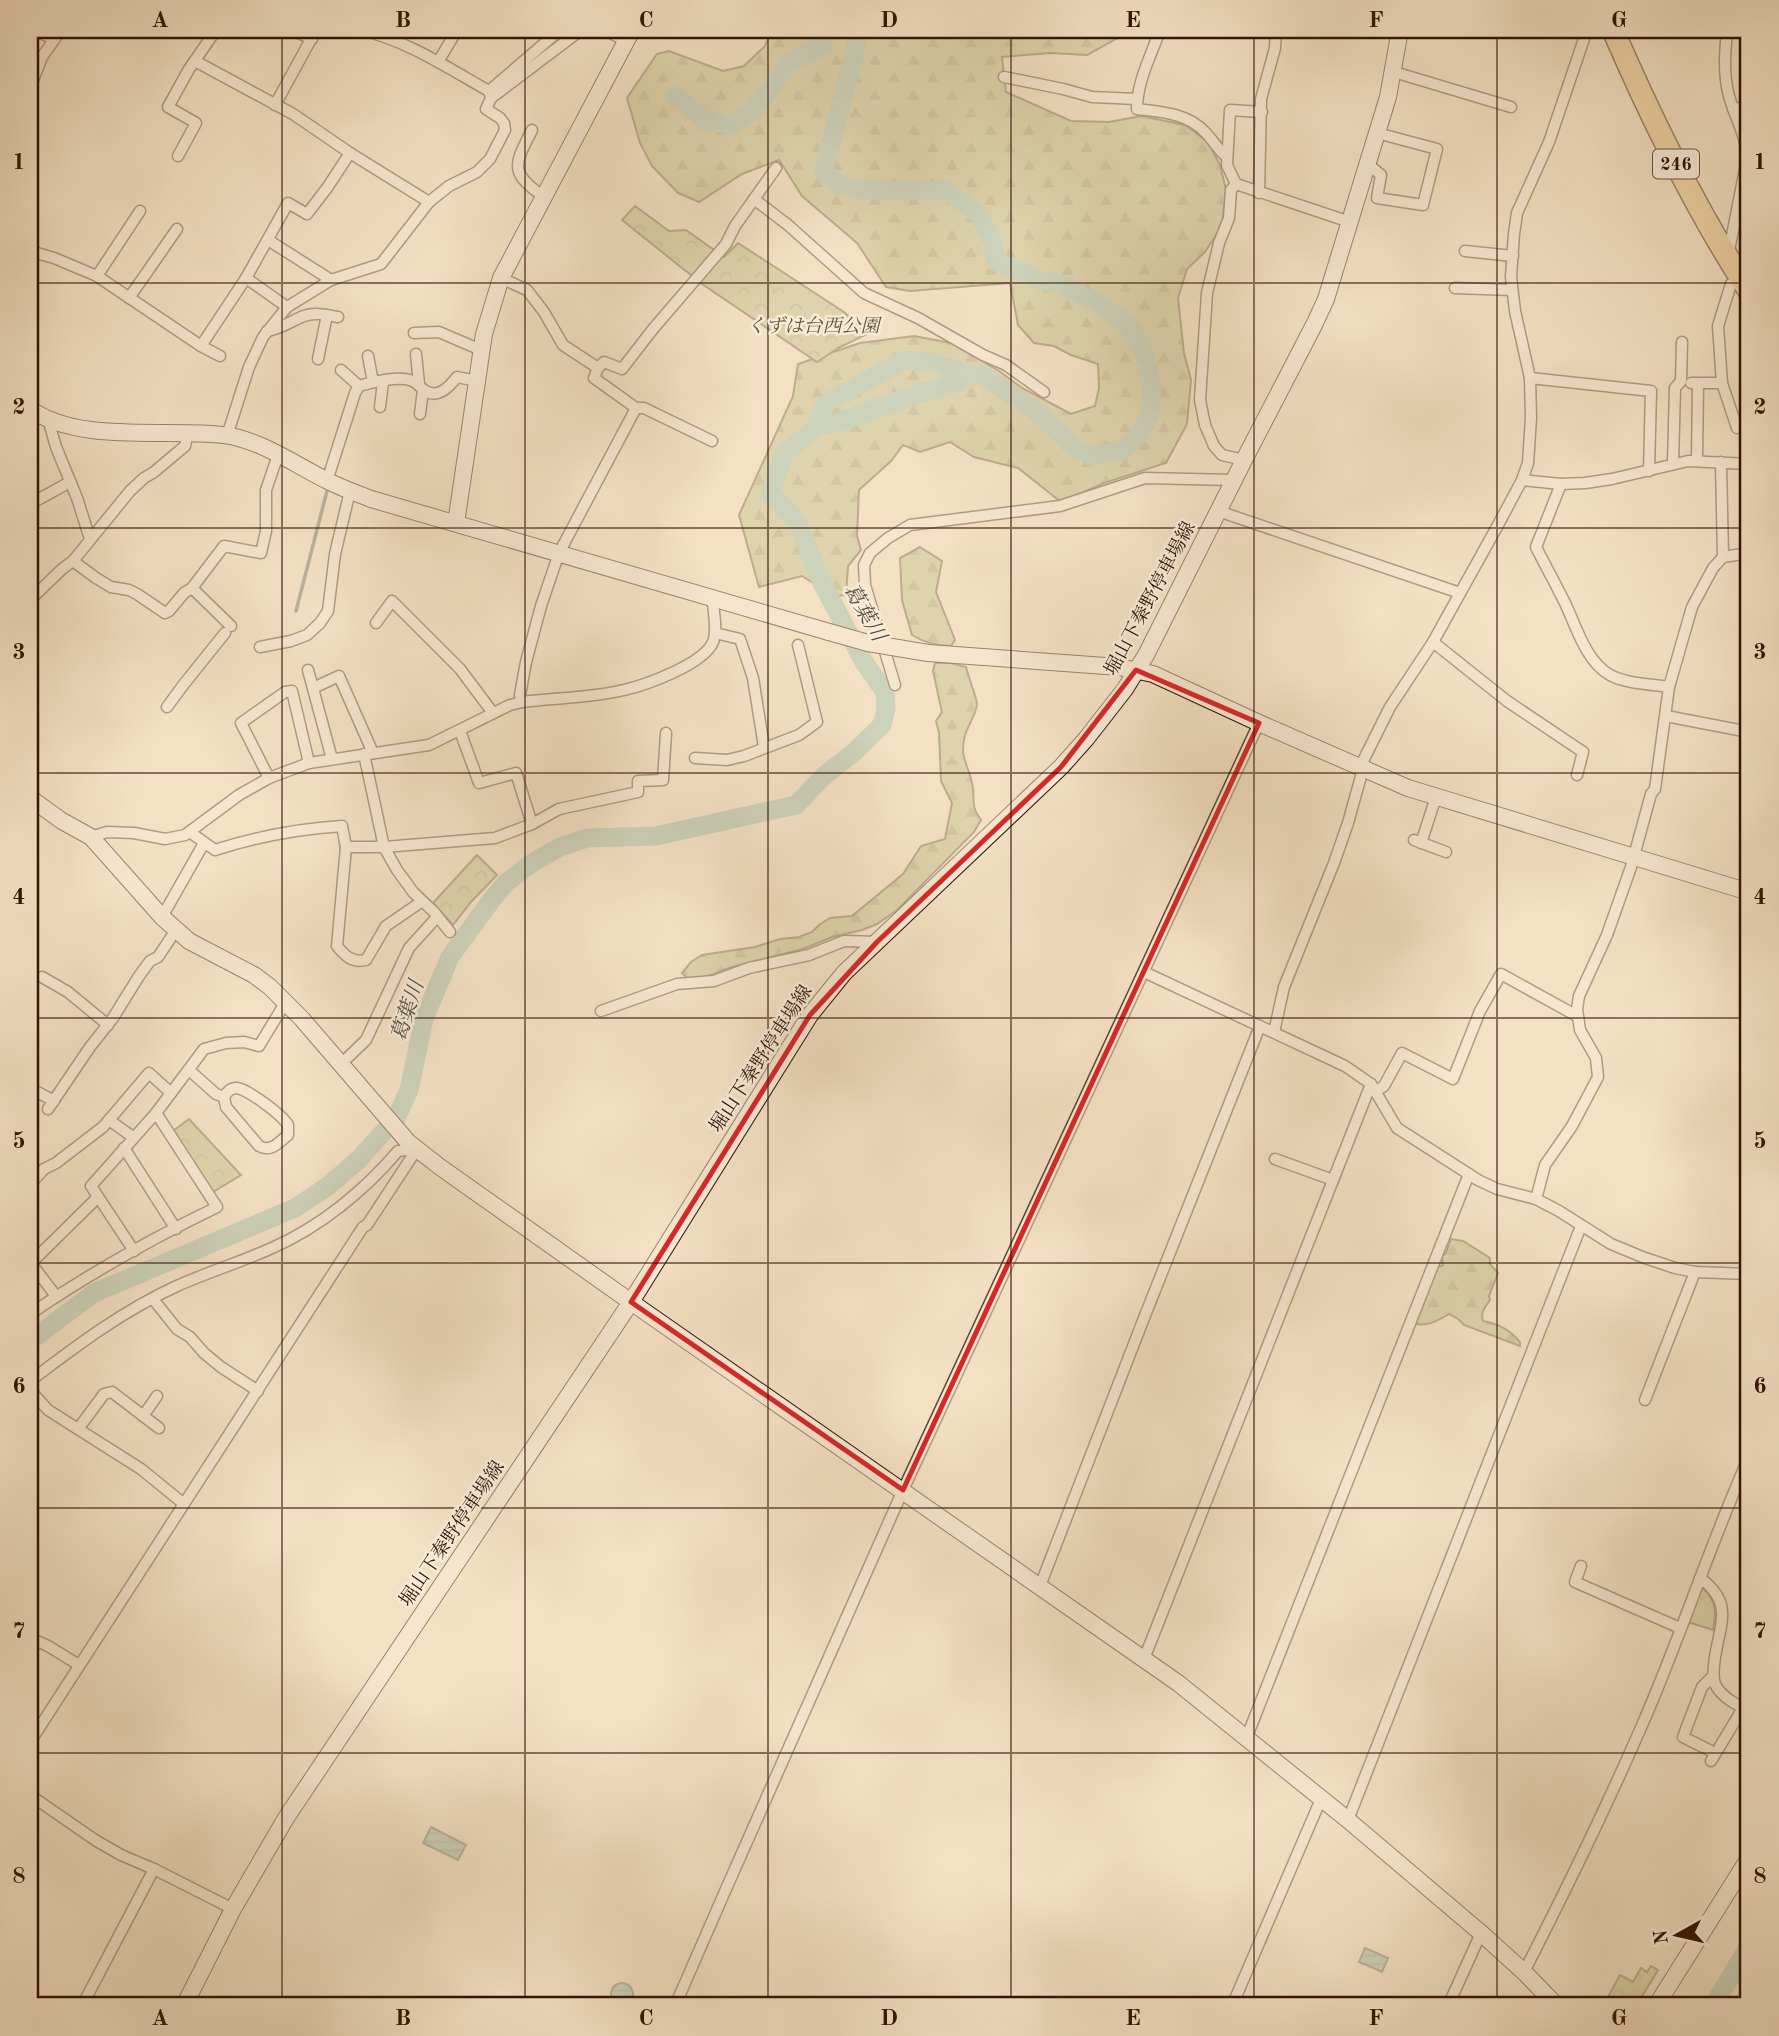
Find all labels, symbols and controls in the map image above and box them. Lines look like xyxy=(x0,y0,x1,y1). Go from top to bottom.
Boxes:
text: A xyxy=(151,9,169,32)
text: B xyxy=(395,9,411,32)
text: C xyxy=(638,9,654,32)
text: D xyxy=(880,9,898,32)
text: E xyxy=(1125,9,1141,32)
text: F xyxy=(1368,9,1384,32)
text: G xyxy=(1611,9,1627,32)
road number: 246 xyxy=(1653,149,1699,178)
text: 1 xyxy=(12,151,26,174)
text: 1 xyxy=(1753,151,1767,174)
park label: くずは台西公園 xyxy=(746,315,882,337)
text: 2 xyxy=(12,396,26,419)
text: 2 xyxy=(1753,396,1767,419)
street label: 堀山下秦野停車場線 xyxy=(1100,518,1200,679)
water label: 葛葉川 xyxy=(839,579,891,647)
text: 3 xyxy=(12,641,26,664)
text: 3 xyxy=(1753,641,1767,664)
text: 4 xyxy=(12,886,26,909)
text: 4 xyxy=(1753,886,1767,909)
water label: 葛葉川 xyxy=(387,976,429,1045)
street label: 堀山下秦野停車場線 xyxy=(705,981,817,1136)
text: 5 xyxy=(12,1130,26,1153)
text: 5 xyxy=(1753,1130,1767,1153)
text: 6 xyxy=(12,1375,26,1398)
text: 6 xyxy=(1753,1375,1767,1398)
street label: 堀山下秦野停車場線 xyxy=(395,1457,509,1611)
text: 7 xyxy=(12,1620,26,1643)
text: 7 xyxy=(1753,1620,1767,1643)
text: 8 xyxy=(12,1865,26,1888)
text: 8 xyxy=(1753,1865,1767,1888)
north arrow xyxy=(1642,1899,1712,1969)
text: N xyxy=(1652,1928,1673,1946)
text: A xyxy=(151,2007,169,2030)
text: B xyxy=(395,2007,411,2030)
text: C xyxy=(638,2007,654,2030)
text: D xyxy=(880,2007,898,2030)
text: E xyxy=(1125,2007,1141,2030)
text: F xyxy=(1368,2007,1384,2030)
text: G xyxy=(1611,2007,1627,2030)

